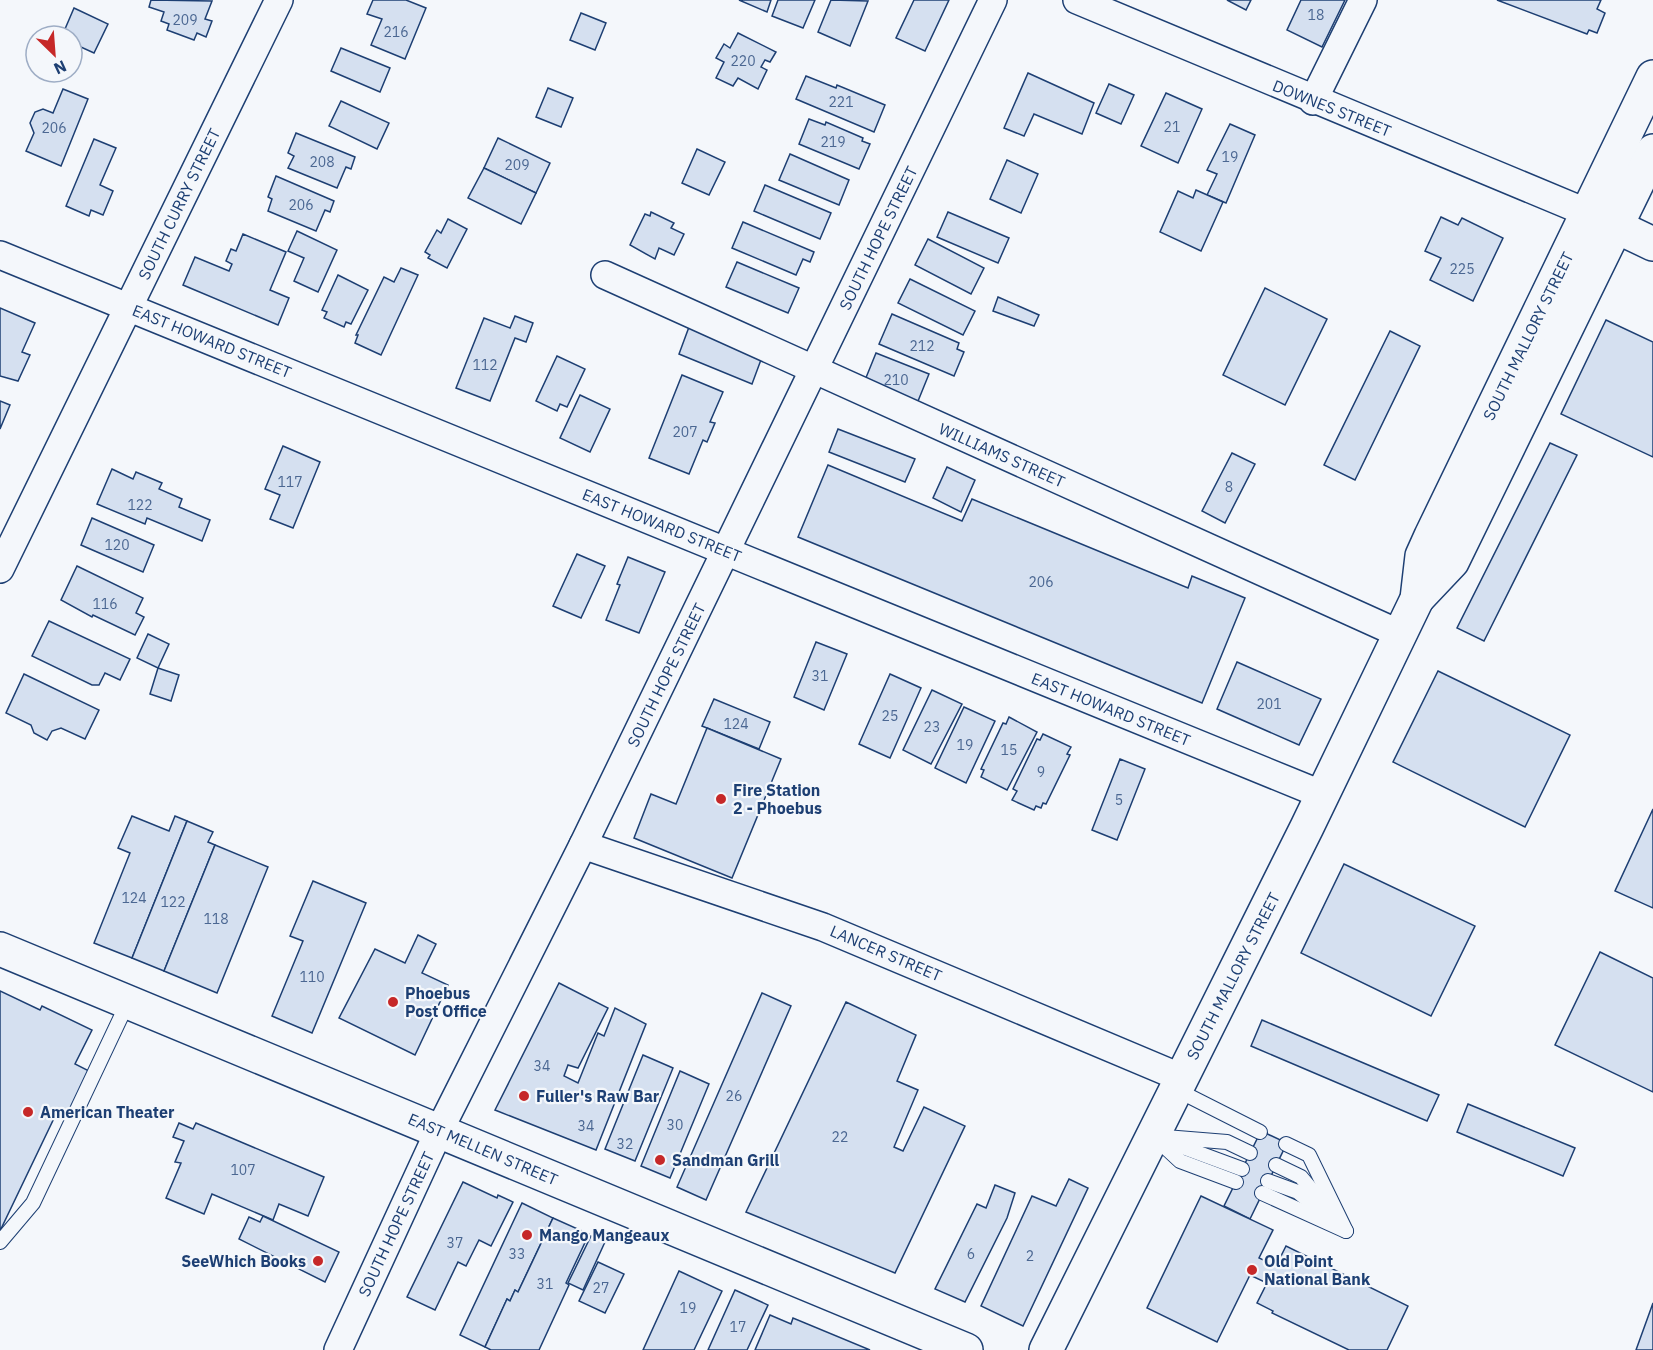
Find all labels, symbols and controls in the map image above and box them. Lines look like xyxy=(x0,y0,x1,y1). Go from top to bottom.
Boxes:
house number: 18 xyxy=(1308,6,1324,24)
house number: 209 xyxy=(172,11,198,29)
house number: 216 xyxy=(383,23,409,41)
north arrow xyxy=(24,24,84,84)
house number: 220 xyxy=(730,52,756,70)
text: N xyxy=(51,56,70,79)
street label: DOWNES STREET xyxy=(1270,75,1394,141)
house number: 221 xyxy=(828,93,854,111)
house number: 21 xyxy=(1164,118,1180,136)
house number: 206 xyxy=(41,119,67,137)
street label: SOUTH CURRY STREET xyxy=(134,125,224,283)
house number: 219 xyxy=(820,133,846,151)
house number: 19 xyxy=(1222,148,1238,166)
house number: 208 xyxy=(309,153,335,171)
house number: 209 xyxy=(504,156,530,174)
street label: SOUTH HOPE STREET xyxy=(835,163,921,313)
house number: 206 xyxy=(288,196,314,214)
street label: SOUTH MALLORY STREET xyxy=(1478,248,1578,424)
house number: 225 xyxy=(1449,260,1475,278)
street label: EAST HOWARD STREET xyxy=(130,300,294,382)
house number: 212 xyxy=(909,337,935,355)
house number: 112 xyxy=(472,356,498,374)
house number: 210 xyxy=(883,371,909,389)
street label: WILLIAMS STREET xyxy=(936,418,1068,492)
house number: 207 xyxy=(672,423,698,441)
house number: 117 xyxy=(277,473,303,491)
house number: 8 xyxy=(1225,478,1233,496)
street label: EAST HOWARD STREET xyxy=(580,484,744,566)
house number: 122 xyxy=(127,496,153,514)
house number: 120 xyxy=(104,536,130,554)
house number: 206 xyxy=(1028,573,1054,591)
house number: 116 xyxy=(92,595,118,613)
street label: SOUTH HOPE STREET xyxy=(623,600,709,750)
house number: 31 xyxy=(812,667,828,685)
street label: EAST HOWARD STREET xyxy=(1029,668,1193,750)
house number: 201 xyxy=(1256,695,1282,713)
house number: 25 xyxy=(882,707,898,725)
house number: 124 xyxy=(723,715,749,733)
house number: 23 xyxy=(924,718,940,736)
house number: 19 xyxy=(957,736,973,754)
house number: 15 xyxy=(1001,741,1017,759)
house number: 9 xyxy=(1037,763,1045,781)
place label: Fire Station 2 - Phoebus xyxy=(733,780,822,818)
house number: 5 xyxy=(1115,791,1123,809)
marker: Fire Station 2 - Phoebus xyxy=(714,792,728,806)
house number: 124 xyxy=(121,889,147,907)
street label: SOUTH MALLORY STREET xyxy=(1182,889,1284,1063)
house number: 122 xyxy=(160,893,186,911)
house number: 118 xyxy=(203,910,229,928)
street label: LANCER STREET xyxy=(827,920,945,986)
house number: 110 xyxy=(299,968,325,986)
place label: Phoebus Post Office xyxy=(405,983,487,1021)
marker: Phoebus Post Office xyxy=(386,995,400,1009)
house number: 34 xyxy=(534,1057,550,1075)
place label: Fuller's Raw Bar xyxy=(536,1086,660,1106)
house number: 26 xyxy=(726,1087,742,1105)
marker: Fuller's Raw Bar xyxy=(517,1089,531,1103)
place label: American Theater xyxy=(40,1102,175,1122)
marker: American Theater xyxy=(21,1105,35,1119)
street label: EAST MELLEN STREET xyxy=(405,1108,561,1190)
house number: 30 xyxy=(667,1116,683,1134)
house number: 34 xyxy=(578,1117,594,1135)
house number: 22 xyxy=(832,1128,848,1146)
house number: 32 xyxy=(617,1135,633,1153)
street label: SOUTH HOPE STREET xyxy=(354,1148,438,1300)
place label: Sandman Grill xyxy=(672,1150,779,1170)
marker: Sandman Grill xyxy=(653,1153,667,1167)
house number: 107 xyxy=(230,1161,256,1179)
place label: Mango Mangeaux xyxy=(539,1225,669,1245)
marker: Mango Mangeaux xyxy=(520,1228,534,1242)
house number: 37 xyxy=(447,1234,463,1252)
house number: 33 xyxy=(509,1245,525,1263)
house number: 6 xyxy=(967,1245,975,1263)
house number: 2 xyxy=(1026,1247,1034,1265)
place label: SeeWhich Books xyxy=(181,1251,306,1271)
place label: Old Point National Bank xyxy=(1264,1251,1371,1289)
marker: SeeWhich Books xyxy=(311,1254,325,1268)
marker: Old Point National Bank xyxy=(1245,1263,1259,1277)
house number: 31 xyxy=(537,1275,553,1293)
house number: 27 xyxy=(593,1279,609,1297)
house number: 19 xyxy=(680,1299,696,1317)
house number: 17 xyxy=(730,1318,746,1336)

